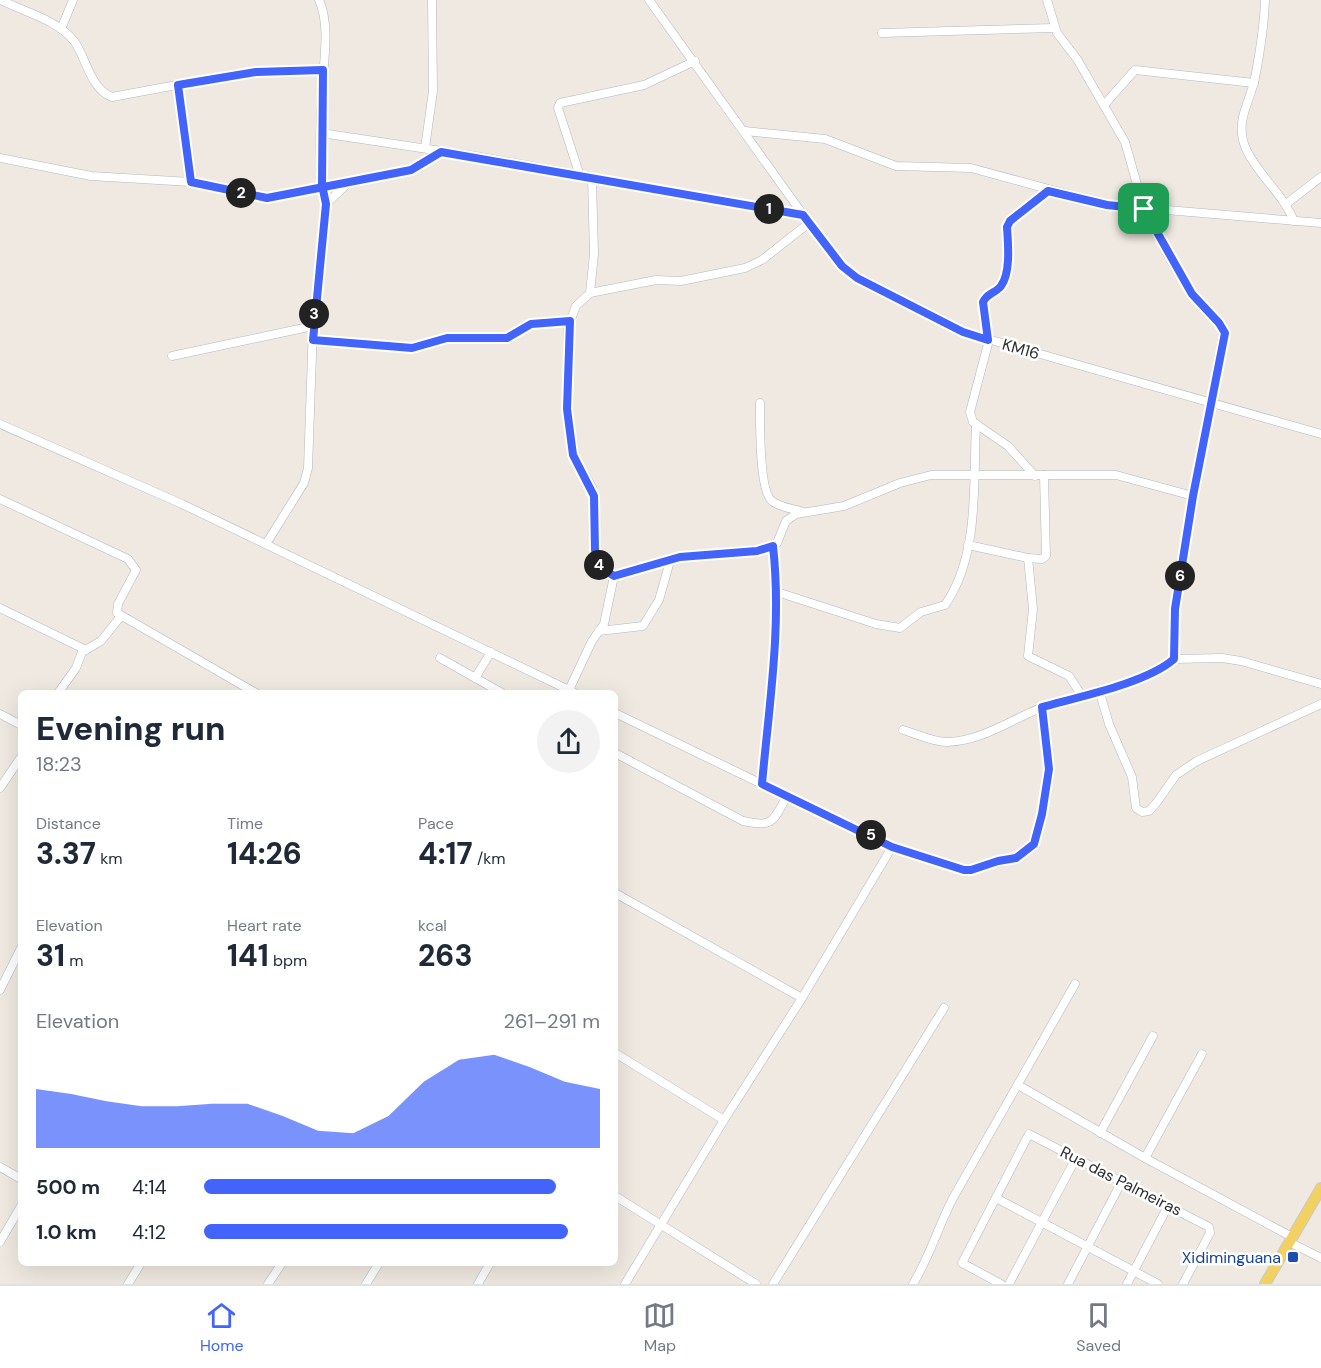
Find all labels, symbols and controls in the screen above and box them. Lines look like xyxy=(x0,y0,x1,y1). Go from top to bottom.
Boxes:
pin: 2 xyxy=(226,178,256,208)
text: 2 xyxy=(236,182,246,203)
pin xyxy=(1118,183,1169,234)
icon: arrive xyxy=(1127,192,1160,225)
pin: 1 xyxy=(754,194,784,224)
text: 1 xyxy=(766,198,772,219)
pin: 3 xyxy=(299,299,329,329)
text: 3 xyxy=(309,303,319,324)
street label: KM16 xyxy=(1000,334,1042,364)
pin: 4 xyxy=(584,550,614,580)
text: 4 xyxy=(594,554,604,575)
pin: 6 xyxy=(1165,561,1195,591)
text: 6 xyxy=(1175,565,1185,586)
text: Evening run xyxy=(36,707,225,750)
button: share xyxy=(537,710,600,773)
text: 18:23 xyxy=(36,751,82,777)
text: Distance xyxy=(36,813,101,834)
text: Time xyxy=(227,813,263,834)
text: Pace xyxy=(418,813,454,834)
pin: 5 xyxy=(856,820,886,850)
text: 5 xyxy=(866,824,876,845)
text: 3.37 xyxy=(36,834,96,873)
text: 14:26 xyxy=(227,834,302,873)
text: 4:17 xyxy=(418,834,473,873)
text: km xyxy=(96,848,123,869)
text: /km xyxy=(473,848,506,869)
text: Elevation xyxy=(36,915,103,936)
text: Heart rate xyxy=(227,915,302,936)
text: kcal xyxy=(418,915,447,936)
text: 31 xyxy=(36,936,65,975)
text: 141 xyxy=(227,936,269,975)
text: 263 xyxy=(418,936,473,975)
text: m xyxy=(65,950,84,971)
text: bpm xyxy=(269,950,307,971)
text: Elevation xyxy=(36,1008,119,1034)
text: 261–291 m xyxy=(503,1008,600,1034)
street label: Rua das Palmeiras xyxy=(1057,1141,1185,1221)
text: 500 m xyxy=(36,1174,100,1200)
text: 4:14 xyxy=(132,1174,167,1200)
text: 1.0 km xyxy=(36,1219,97,1245)
text: 4:12 xyxy=(132,1219,166,1245)
place label: Xidiminguana xyxy=(1182,1247,1281,1268)
marker: Xidiminguana xyxy=(1286,1250,1300,1264)
tab: Home xyxy=(200,1299,244,1356)
tab: Map xyxy=(643,1299,676,1356)
tab: Saved xyxy=(1076,1299,1121,1356)

